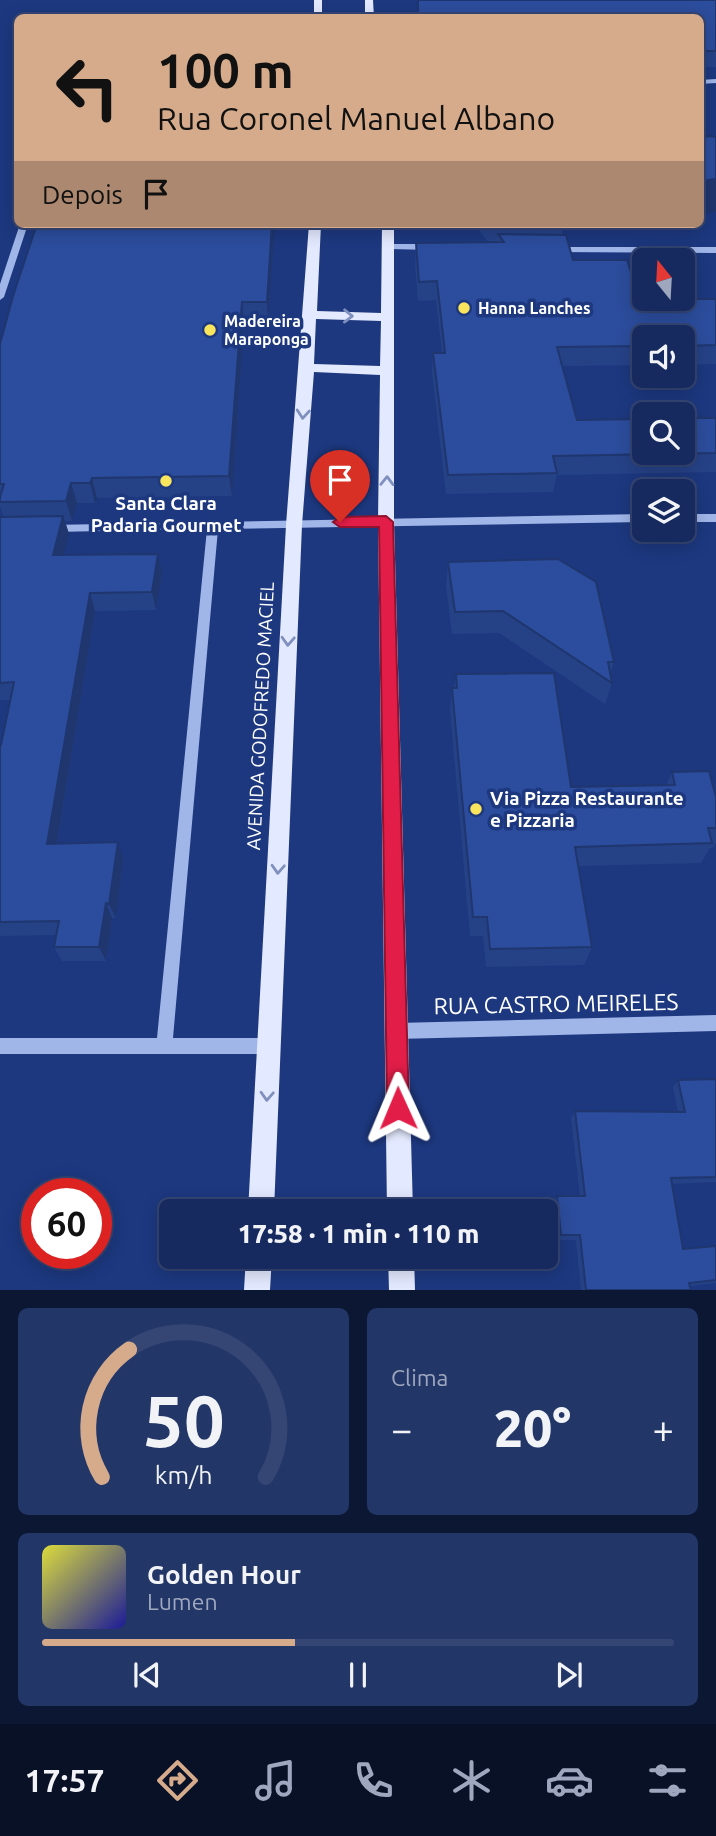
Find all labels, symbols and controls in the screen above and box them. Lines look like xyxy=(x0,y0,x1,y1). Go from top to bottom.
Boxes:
icon: left xyxy=(42,42,133,133)
text: 100 m xyxy=(157,42,294,97)
text: Rua Coronel Manuel Albano xyxy=(157,100,555,136)
icon: arrive xyxy=(137,175,175,213)
text: Depois xyxy=(42,180,123,209)
north arrow xyxy=(632,248,695,312)
map controls xyxy=(632,248,695,542)
place label: Hanna Lanches xyxy=(478,299,590,317)
marker: Hanna Lanches xyxy=(456,300,472,316)
one-way arrow xyxy=(343,308,354,324)
place label: Madereira Maraponga xyxy=(224,312,309,348)
marker: Madereira Maraponga xyxy=(202,322,218,338)
button: sound xyxy=(632,325,695,388)
button: search xyxy=(632,402,695,465)
one-way arrow xyxy=(296,409,311,420)
pin xyxy=(310,450,370,522)
icon: arrive xyxy=(321,461,359,499)
marker: Santa Clara Padaria Gourmet xyxy=(158,473,174,489)
one-way arrow xyxy=(379,476,395,486)
button: layers xyxy=(632,479,695,542)
place label: Santa Clara Padaria Gourmet xyxy=(91,492,241,536)
street label: AVENIDA GODOFREDO MACIEL xyxy=(242,581,278,851)
one-way arrow xyxy=(281,636,296,647)
place label: Via Pizza Restaurante e Pizzaria xyxy=(490,787,684,831)
marker: Via Pizza Restaurante e Pizzaria xyxy=(468,801,484,817)
one-way arrow xyxy=(270,863,285,874)
street label: RUA CASTRO MEIRELES xyxy=(433,989,679,1018)
position arrow xyxy=(361,1071,435,1145)
one-way arrow xyxy=(259,1091,274,1102)
speed limit sign: 60 xyxy=(21,1178,112,1269)
text: 17:58 · 1 min · 110 m xyxy=(238,1219,479,1248)
text: Clima xyxy=(391,1365,448,1390)
text: 50 xyxy=(142,1380,225,1462)
text: 20° xyxy=(494,1399,571,1457)
text: − xyxy=(391,1408,412,1450)
text: + xyxy=(653,1408,674,1450)
text: km/h xyxy=(155,1461,212,1489)
text: Golden Hour xyxy=(147,1560,301,1589)
text: Lumen xyxy=(147,1589,218,1614)
icon: previous xyxy=(128,1656,166,1694)
icon: pause xyxy=(339,1656,377,1694)
icon: next xyxy=(550,1656,588,1694)
icon: directions xyxy=(153,1756,202,1805)
icon: music xyxy=(251,1756,300,1805)
icon: phone xyxy=(349,1756,398,1805)
icon: climate xyxy=(447,1756,496,1805)
icon: car xyxy=(545,1756,594,1805)
icon: filters xyxy=(643,1756,692,1805)
text: 17:57 xyxy=(24,1762,105,1798)

